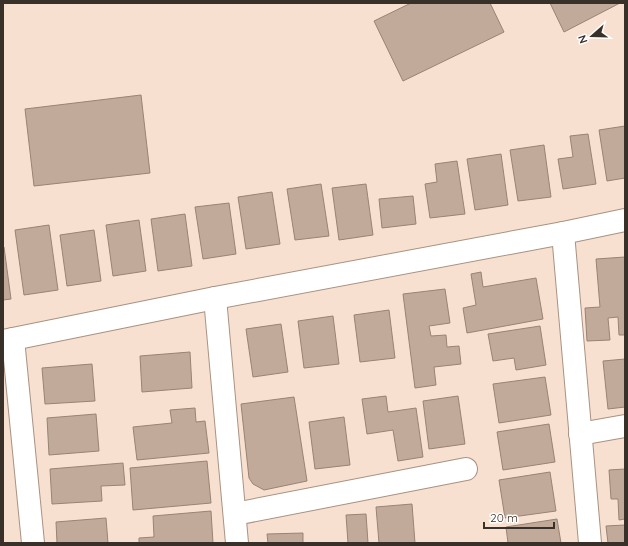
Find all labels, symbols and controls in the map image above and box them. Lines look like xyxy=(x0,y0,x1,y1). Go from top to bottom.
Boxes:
north arrow xyxy=(572,16,612,56)
text: N xyxy=(575,33,591,46)
scale bar xyxy=(484,504,554,530)
text: 20 m xyxy=(490,510,518,525)

